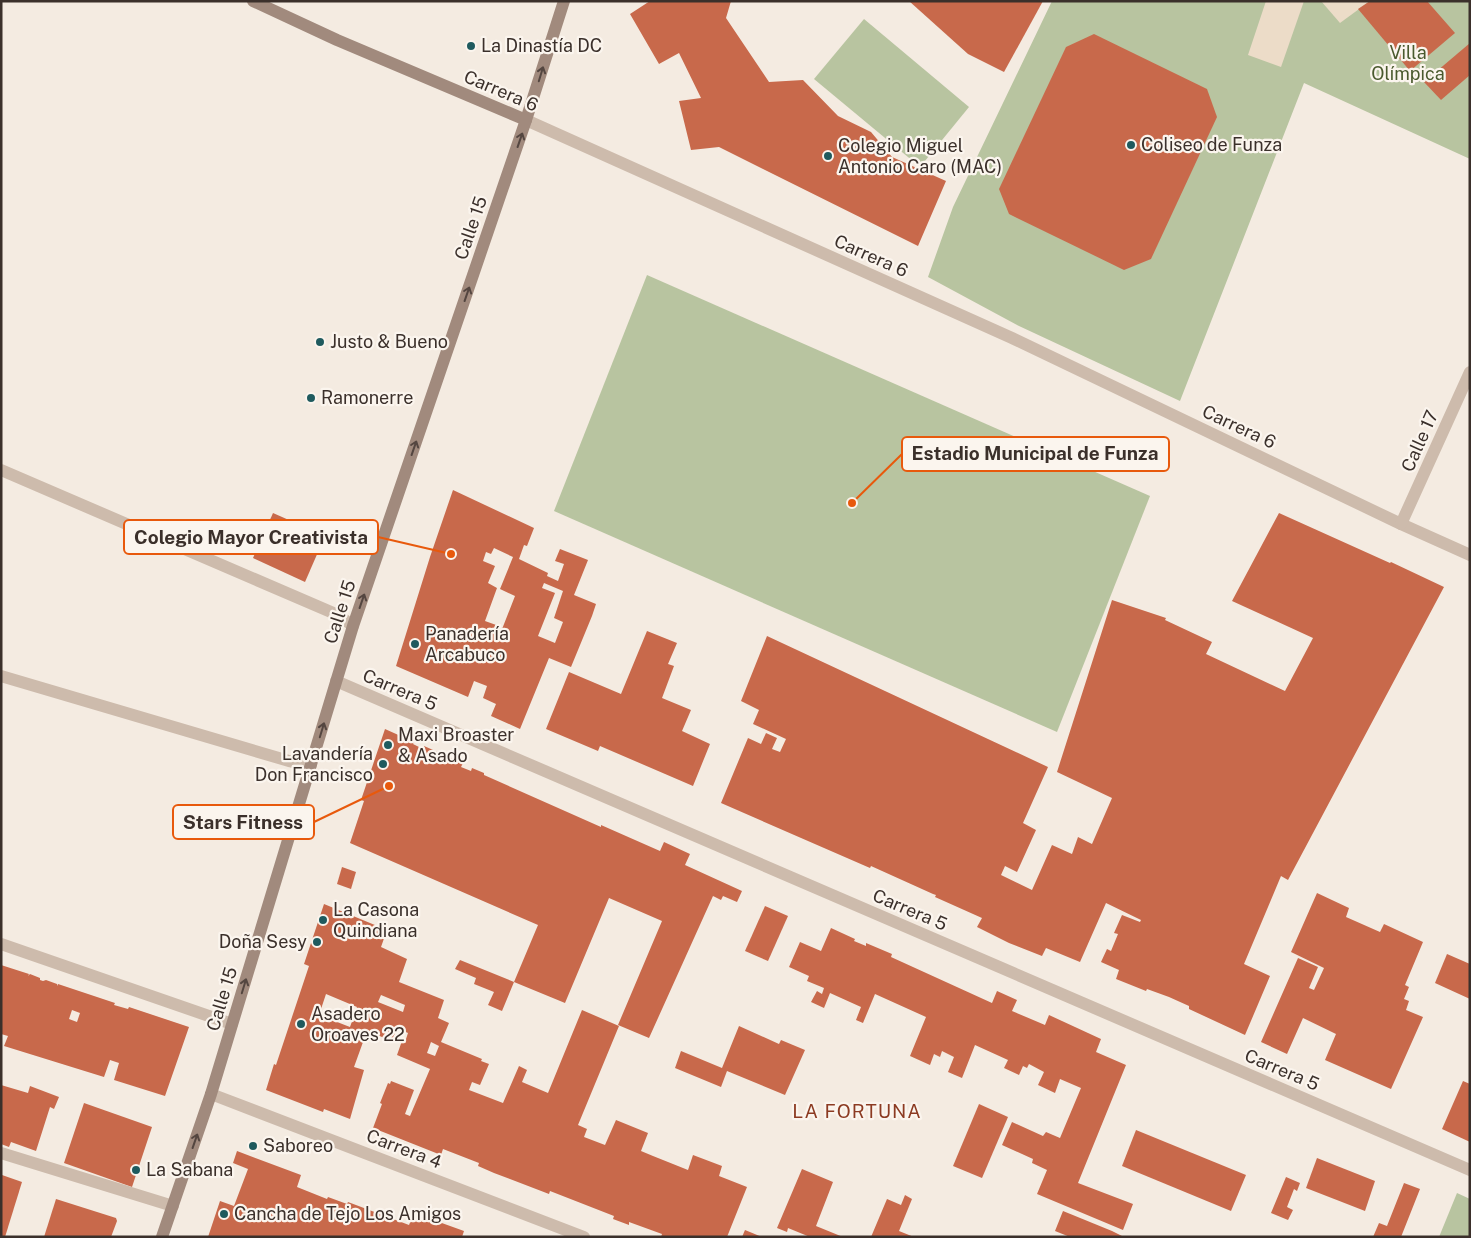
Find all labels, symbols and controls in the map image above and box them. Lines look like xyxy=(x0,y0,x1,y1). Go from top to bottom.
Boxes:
place label: La Dinastía DC xyxy=(481,35,602,56)
marker: La Dinastía DC xyxy=(465,40,477,52)
park label: Villa Olímpica xyxy=(1371,42,1445,84)
street label: Carrera 6 xyxy=(461,66,541,116)
one-way arrow xyxy=(537,67,546,82)
one-way arrow xyxy=(515,133,525,149)
place label: Coliseo de Funza xyxy=(1141,134,1282,155)
place label: Colegio Miguel Antonio Caro (MAC) xyxy=(838,135,1002,177)
marker: Coliseo de Funza xyxy=(1125,139,1137,151)
marker: Colegio Miguel Antonio Caro (MAC) xyxy=(822,150,834,162)
street label: Calle 15 xyxy=(450,193,491,262)
street label: Carrera 6 xyxy=(831,230,911,281)
one-way arrow xyxy=(463,287,472,302)
place label: Justo & Bueno xyxy=(330,331,448,352)
marker: Justo & Bueno xyxy=(314,336,326,348)
place label: Ramonerre xyxy=(321,387,413,408)
marker: Ramonerre xyxy=(305,392,317,404)
street label: Carrera 6 xyxy=(1199,400,1279,453)
street label: Calle 17 xyxy=(1397,407,1442,475)
callout: Estadio Municipal de Funza xyxy=(902,437,1169,471)
one-way arrow xyxy=(410,440,419,456)
text: Estadio Municipal de Funza xyxy=(912,442,1158,464)
callout: Colegio Mayor Creativista xyxy=(124,520,378,554)
text: Colegio Mayor Creativista xyxy=(134,526,368,548)
street label: Calle 15 xyxy=(319,577,360,646)
one-way arrow xyxy=(357,594,367,610)
place label: Panadería Arcabuco xyxy=(425,623,509,665)
marker: Panadería Arcabuco xyxy=(409,638,421,650)
street label: Carrera 5 xyxy=(360,664,441,715)
one-way arrow xyxy=(317,722,327,738)
place label: Maxi Broaster & Asado xyxy=(398,724,514,766)
marker: Maxi Broaster & Asado xyxy=(382,739,394,751)
place label: Lavandería Don Francisco xyxy=(255,743,373,785)
marker: Lavandería Don Francisco xyxy=(377,758,389,770)
callout: Stars Fitness xyxy=(173,805,314,839)
text: Stars Fitness xyxy=(183,811,303,833)
street label: Carrera 5 xyxy=(870,884,951,935)
place label: La Casona Quindiana xyxy=(333,899,419,941)
marker: La Casona Quindiana xyxy=(317,914,329,926)
place label: Doña Sesy xyxy=(219,931,307,952)
marker: Doña Sesy xyxy=(311,936,323,948)
street label: Calle 15 xyxy=(202,964,241,1033)
one-way arrow xyxy=(239,978,249,994)
place label: Asadero Oroaves 22 xyxy=(311,1003,405,1045)
marker: Asadero Oroaves 22 xyxy=(295,1018,307,1030)
street label: Carrera 5 xyxy=(1242,1044,1323,1095)
district label: LA FORTUNA xyxy=(792,1100,922,1122)
street label: Carrera 4 xyxy=(364,1125,445,1172)
one-way arrow xyxy=(191,1134,200,1149)
place label: Saboreo xyxy=(263,1135,333,1156)
marker: Saboreo xyxy=(247,1140,259,1152)
place label: La Sabana xyxy=(146,1159,233,1180)
marker: La Sabana xyxy=(130,1164,142,1176)
place label: Cancha de Tejo Los Amigos xyxy=(234,1203,461,1224)
marker: Cancha de Tejo Los Amigos xyxy=(218,1208,230,1220)

